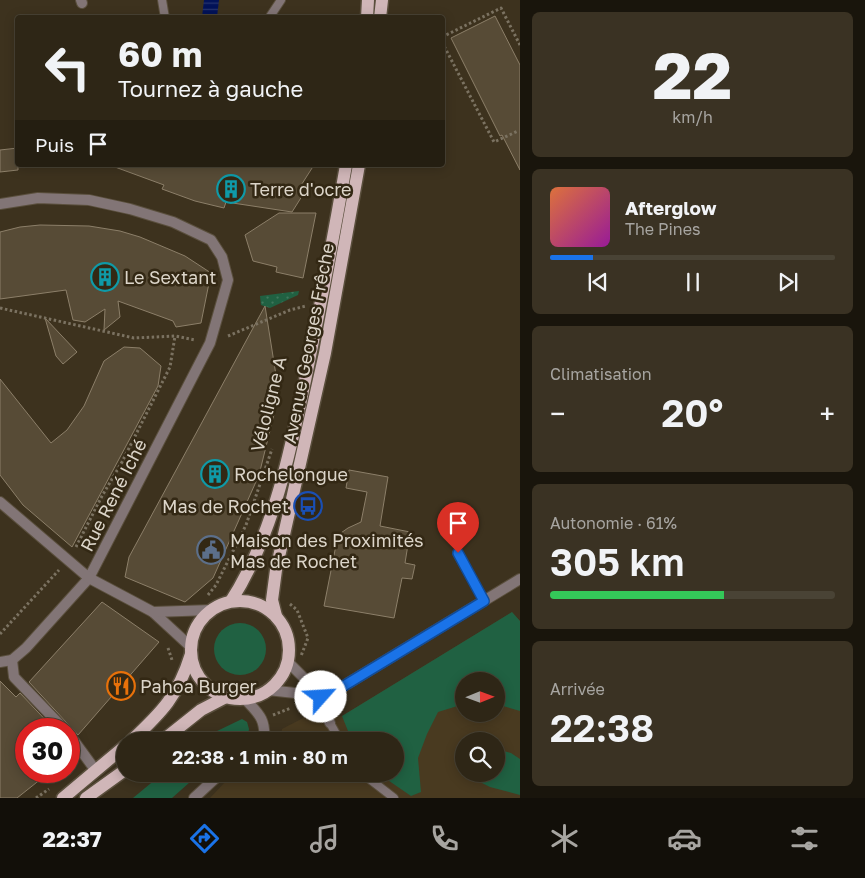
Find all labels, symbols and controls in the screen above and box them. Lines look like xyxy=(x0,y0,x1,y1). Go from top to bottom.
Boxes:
text: 60 m xyxy=(118,33,202,75)
icon: left xyxy=(35,35,100,100)
text: 22 xyxy=(653,35,732,113)
text: Tournez à gauche xyxy=(118,75,303,102)
text: km/h xyxy=(672,107,713,127)
icon: arrive xyxy=(84,130,112,158)
text: Puis xyxy=(35,133,74,156)
building icon: Terre d'ocre xyxy=(216,174,246,204)
place label: Terre d'ocre xyxy=(250,178,352,200)
text: Afterglow xyxy=(625,196,716,219)
text: The Pines xyxy=(625,219,700,239)
street label: Avenue Georges Frêche xyxy=(278,241,338,445)
building icon: Le Sextant xyxy=(90,262,120,292)
place label: Le Sextant xyxy=(124,266,216,288)
icon: previous xyxy=(584,268,612,296)
icon: pause xyxy=(679,268,707,296)
icon: next xyxy=(774,268,802,296)
street label: Véloligne A xyxy=(246,354,290,454)
text: Climatisation xyxy=(550,364,652,384)
text: 20° xyxy=(662,390,723,435)
text: − xyxy=(550,397,565,430)
text: + xyxy=(820,397,835,430)
street label: Rue René Iché xyxy=(75,435,151,555)
building icon: Rochelongue xyxy=(200,459,230,489)
place label: Rochelongue xyxy=(234,463,348,485)
bus stop icon: Mas de Rochet xyxy=(293,491,323,521)
place label: Mas de Rochet xyxy=(162,495,289,517)
pin xyxy=(437,502,479,553)
icon: arrive xyxy=(444,509,472,537)
text: Autonomie · 61% xyxy=(550,513,677,533)
place label: Maison des Proximités Mas de Rochet xyxy=(230,529,424,572)
public building icon: Maison des Proximités Mas de Rochet xyxy=(196,535,226,565)
text: 305 km xyxy=(550,539,685,584)
position arrow xyxy=(294,670,346,722)
restaurant icon: Pahoa Burger xyxy=(106,671,136,701)
north arrow xyxy=(455,672,505,722)
map controls xyxy=(455,672,505,782)
place label: Pahoa Burger xyxy=(140,675,257,697)
text: Arrivée xyxy=(550,679,605,699)
text: 22:38 xyxy=(550,705,654,750)
speed limit sign: 30 xyxy=(15,718,80,783)
button: search xyxy=(455,732,505,782)
text: 22:38 · 1 min · 80 m xyxy=(172,745,348,768)
icon: directions xyxy=(187,821,222,856)
icon: music xyxy=(307,821,342,856)
icon: phone xyxy=(427,821,462,856)
icon: climate xyxy=(547,821,582,856)
icon: car xyxy=(667,821,702,856)
icon: filters xyxy=(787,821,822,856)
text: 22:37 xyxy=(43,825,102,852)

